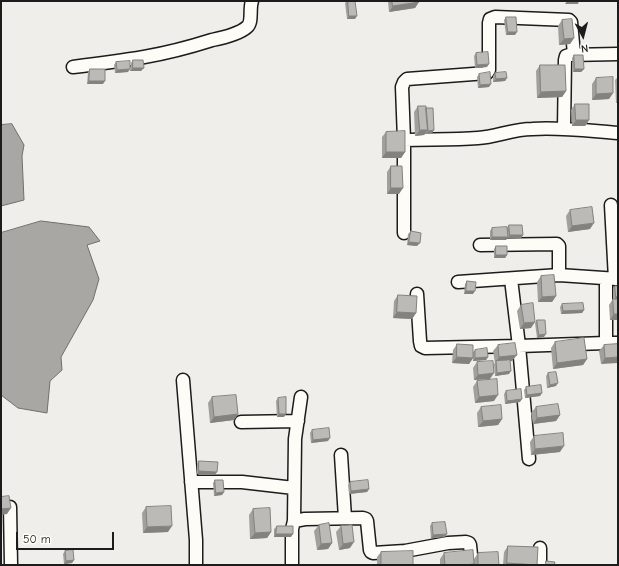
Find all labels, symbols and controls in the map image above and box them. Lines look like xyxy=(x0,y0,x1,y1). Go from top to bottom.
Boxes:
north arrow xyxy=(563,16,603,56)
text: N xyxy=(580,42,589,55)
scale bar xyxy=(18,524,116,550)
text: 50 m xyxy=(23,532,51,546)

